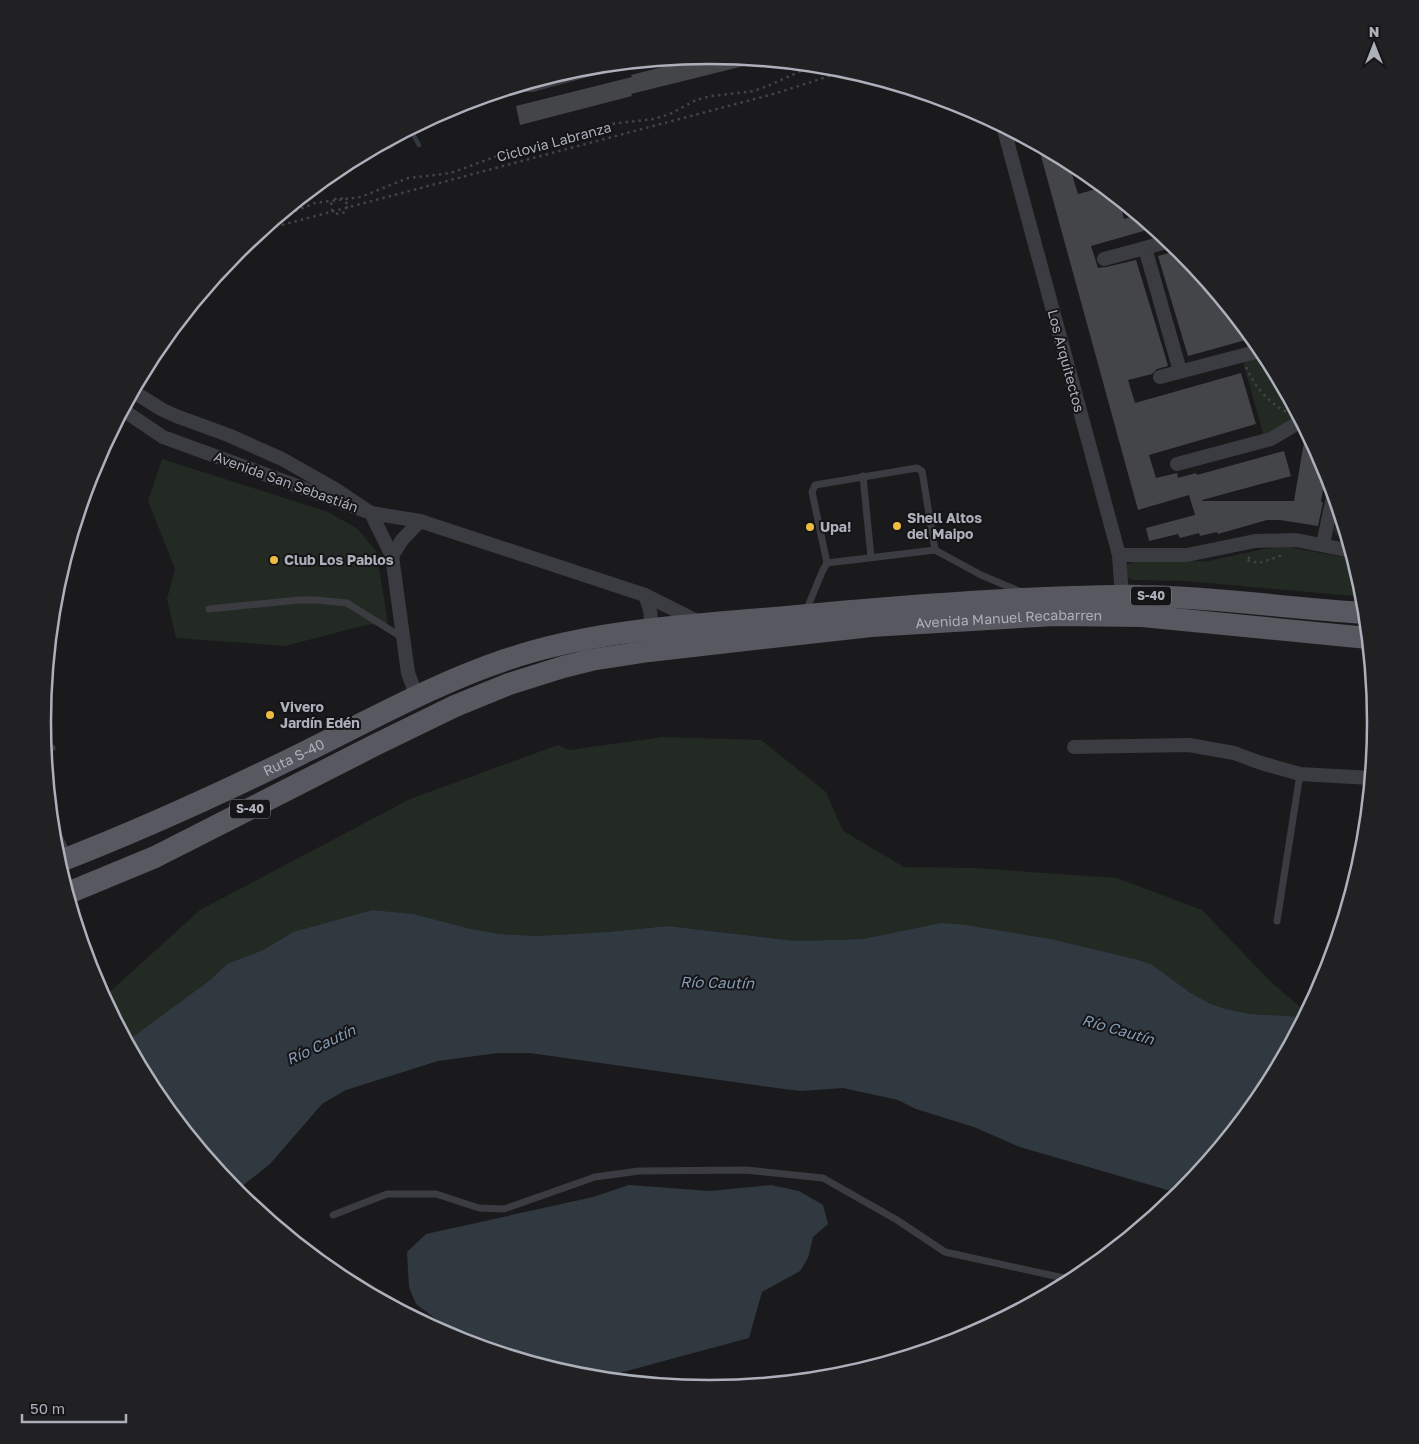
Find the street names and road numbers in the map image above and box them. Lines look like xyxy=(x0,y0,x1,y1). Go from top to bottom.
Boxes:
street label: Ciclovia Labranza xyxy=(495,118,613,165)
street label: Los Arquitectos xyxy=(1045,308,1088,414)
street label: Avenida San Sebastián xyxy=(212,447,361,516)
road number: S-40 xyxy=(1131,586,1171,606)
street label: Avenida Manuel Recabarren xyxy=(915,606,1102,631)
street label: Ruta S-40 xyxy=(260,735,327,779)
road number: S-40 xyxy=(230,800,270,819)

